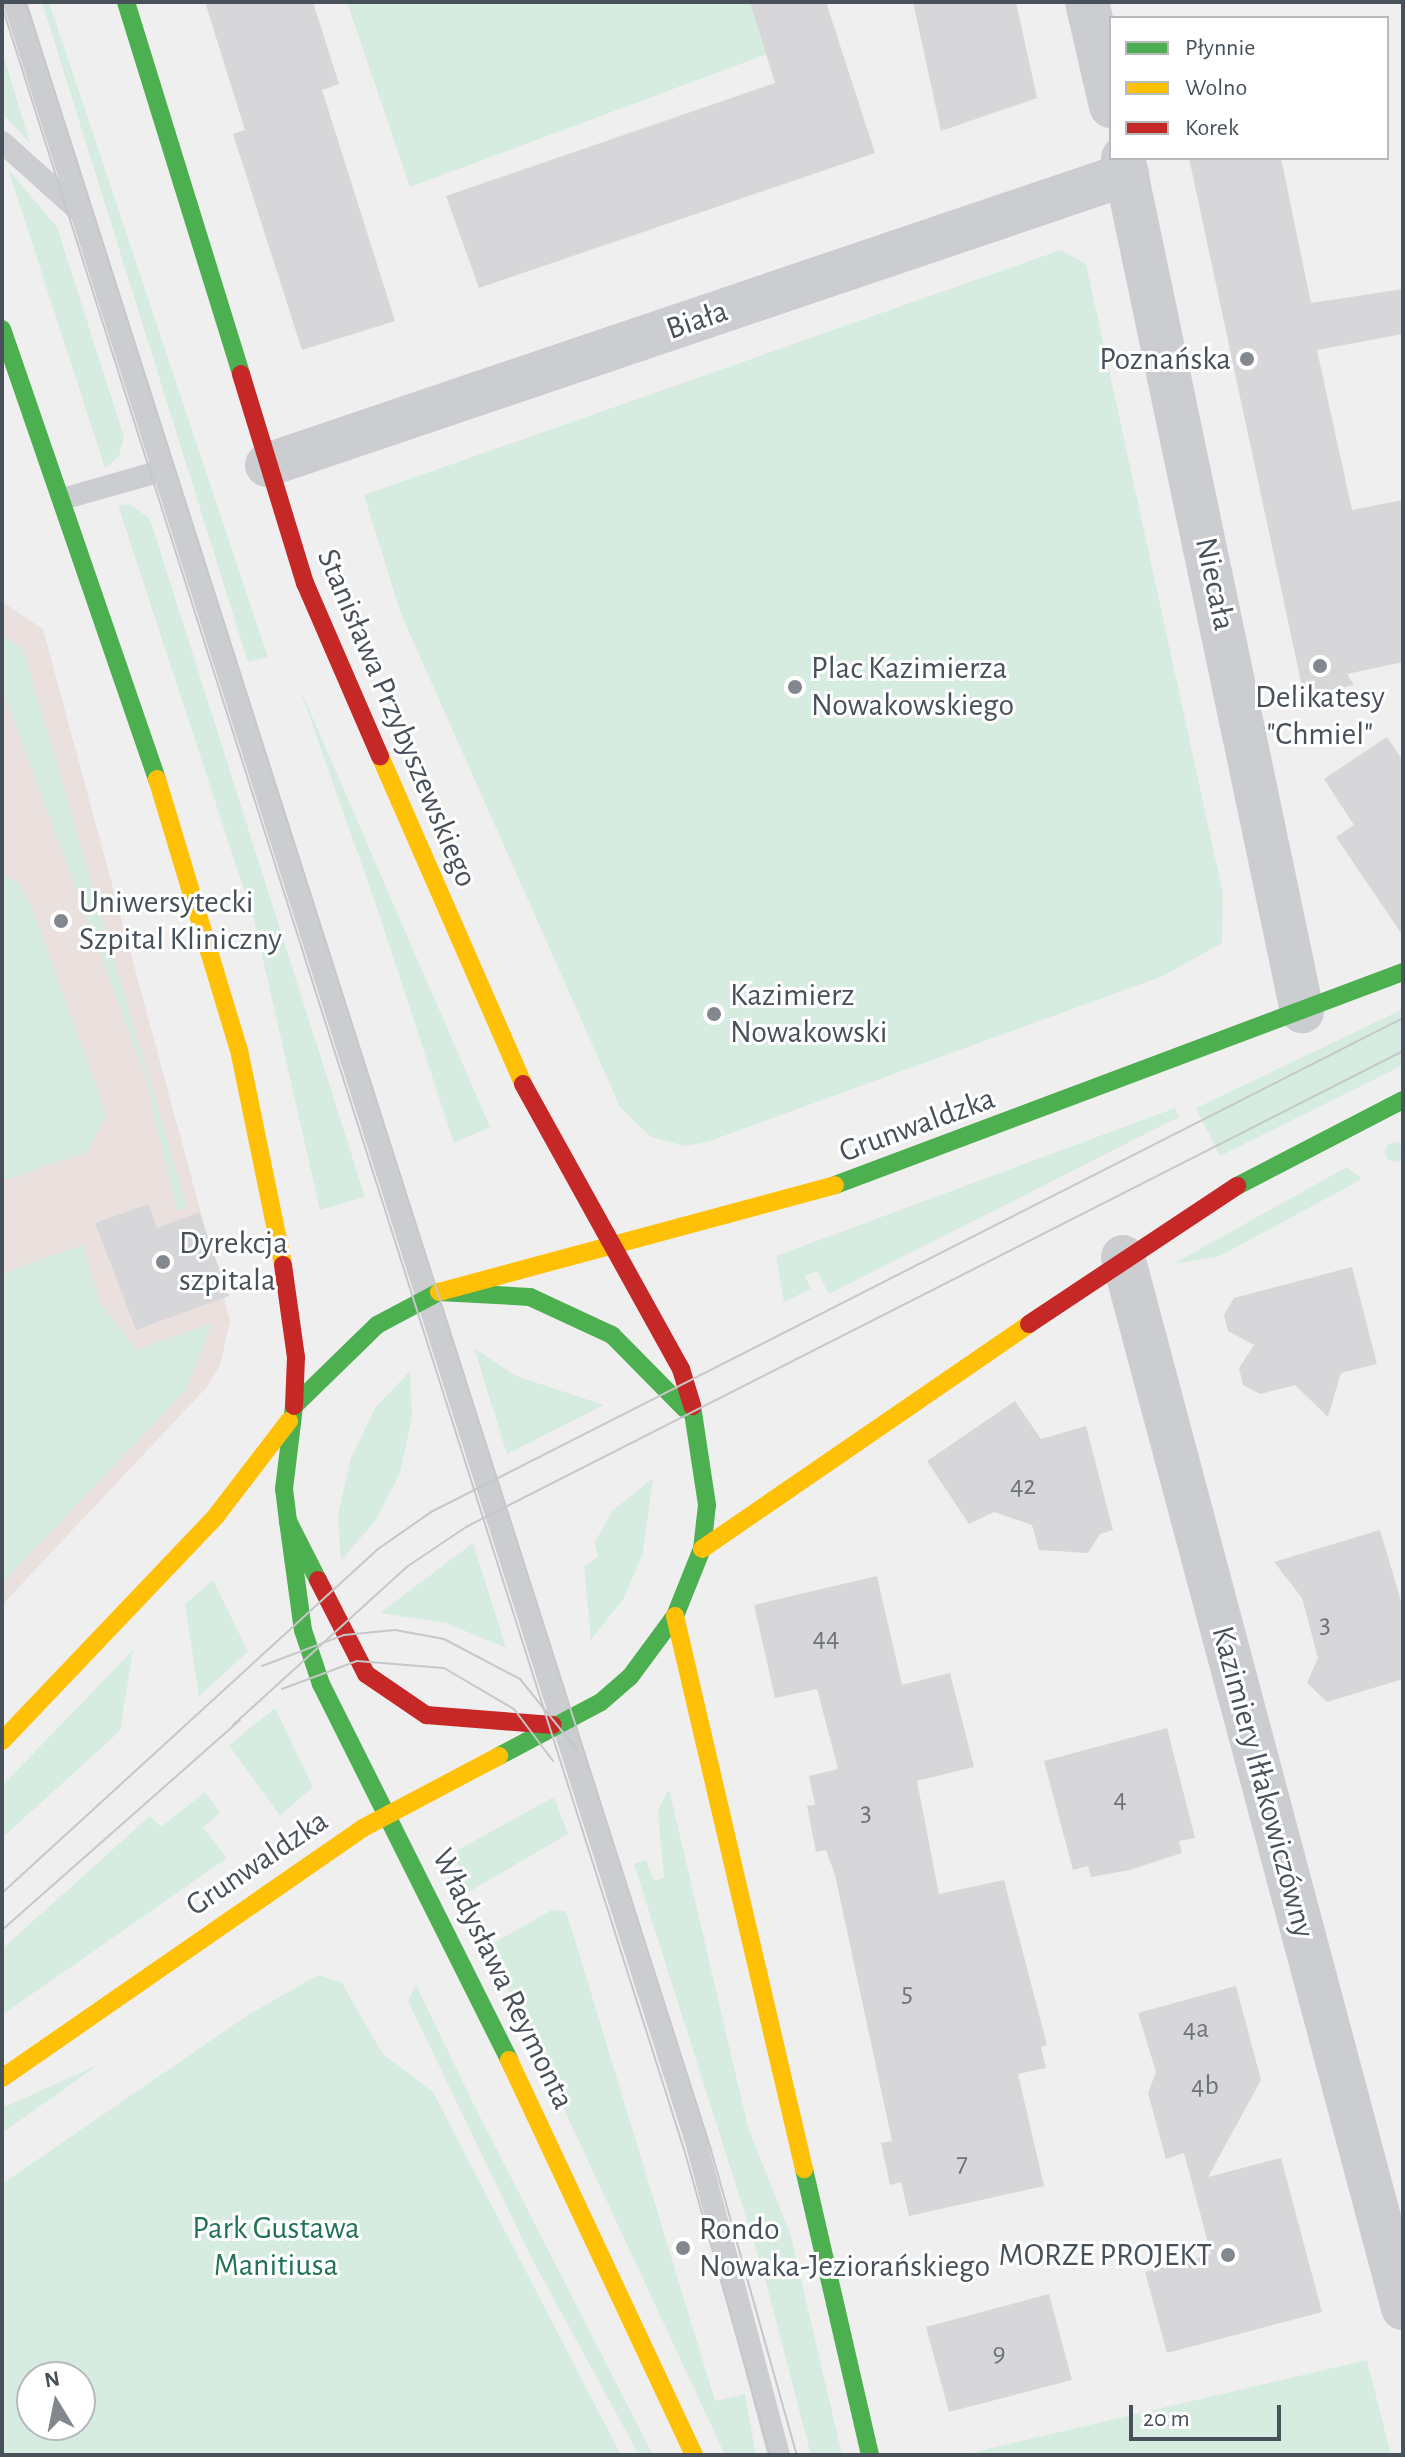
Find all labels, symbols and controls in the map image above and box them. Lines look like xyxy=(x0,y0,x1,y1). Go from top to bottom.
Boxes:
legend xyxy=(1109,16,1389,160)
text: Płynnie xyxy=(1185,36,1255,60)
text: Wolno xyxy=(1185,76,1247,100)
text: Korek xyxy=(1185,116,1239,140)
street label: Biała xyxy=(661,292,733,348)
place label: Poznańska xyxy=(1099,340,1231,378)
marker: Poznańska xyxy=(1238,350,1256,368)
street label: Niecała xyxy=(1186,534,1244,634)
street label: Stanisława Przybyszewskiego xyxy=(308,543,486,893)
place label: Plac Kazimierza Nowakowskiego xyxy=(811,650,1014,725)
marker: Delikatesy "Chmiel" xyxy=(1311,657,1329,675)
marker: Plac Kazimierza Nowakowskiego xyxy=(786,678,804,696)
place label: Delikatesy "Chmiel" xyxy=(1255,679,1385,754)
place label: Uniwersytecki Szpital Kliniczny xyxy=(79,884,282,959)
marker: Uniwersytecki Szpital Kliniczny xyxy=(50,910,72,932)
place label: Kazimierz Nowakowski xyxy=(730,977,887,1052)
marker: Kazimierz Nowakowski xyxy=(705,1005,723,1023)
street label: Grunwaldzka xyxy=(834,1079,1000,1171)
place label: Dyrekcja szpitala xyxy=(179,1225,288,1300)
marker: Dyrekcja szpitala xyxy=(154,1253,172,1271)
house number: 42 xyxy=(1010,1469,1036,1503)
house number: 3 xyxy=(1319,1607,1331,1641)
house number: 44 xyxy=(813,1621,839,1655)
street label: Kazimiery Iłłakowiczówny xyxy=(1203,1622,1323,1942)
house number: 4 xyxy=(1113,1782,1127,1816)
house number: 3 xyxy=(860,1795,872,1829)
street label: Grunwaldzka xyxy=(179,1801,335,1925)
street label: Władysława Reymonta xyxy=(423,1842,583,2116)
house number: 5 xyxy=(901,1976,913,2010)
house number: 4a xyxy=(1183,2012,1209,2046)
house number: 4b xyxy=(1191,2069,1219,2103)
house number: 7 xyxy=(956,2146,968,2180)
park label: Park Gustawa Manitiusa xyxy=(192,2210,360,2285)
place label: Rondo Nowaka-Jeziorańskiego xyxy=(699,2211,990,2286)
place label: MORZE PROJEKT xyxy=(999,2236,1212,2274)
marker: Rondo Nowaka-Jeziorańskiego xyxy=(674,2239,692,2257)
marker: MORZE PROJEKT xyxy=(1219,2246,1237,2264)
house number: 9 xyxy=(992,2336,1006,2370)
north arrow xyxy=(16,2361,96,2441)
text: N xyxy=(43,2367,62,2391)
scale bar xyxy=(1133,2389,1285,2439)
text: 20 m xyxy=(1143,2407,1190,2431)

